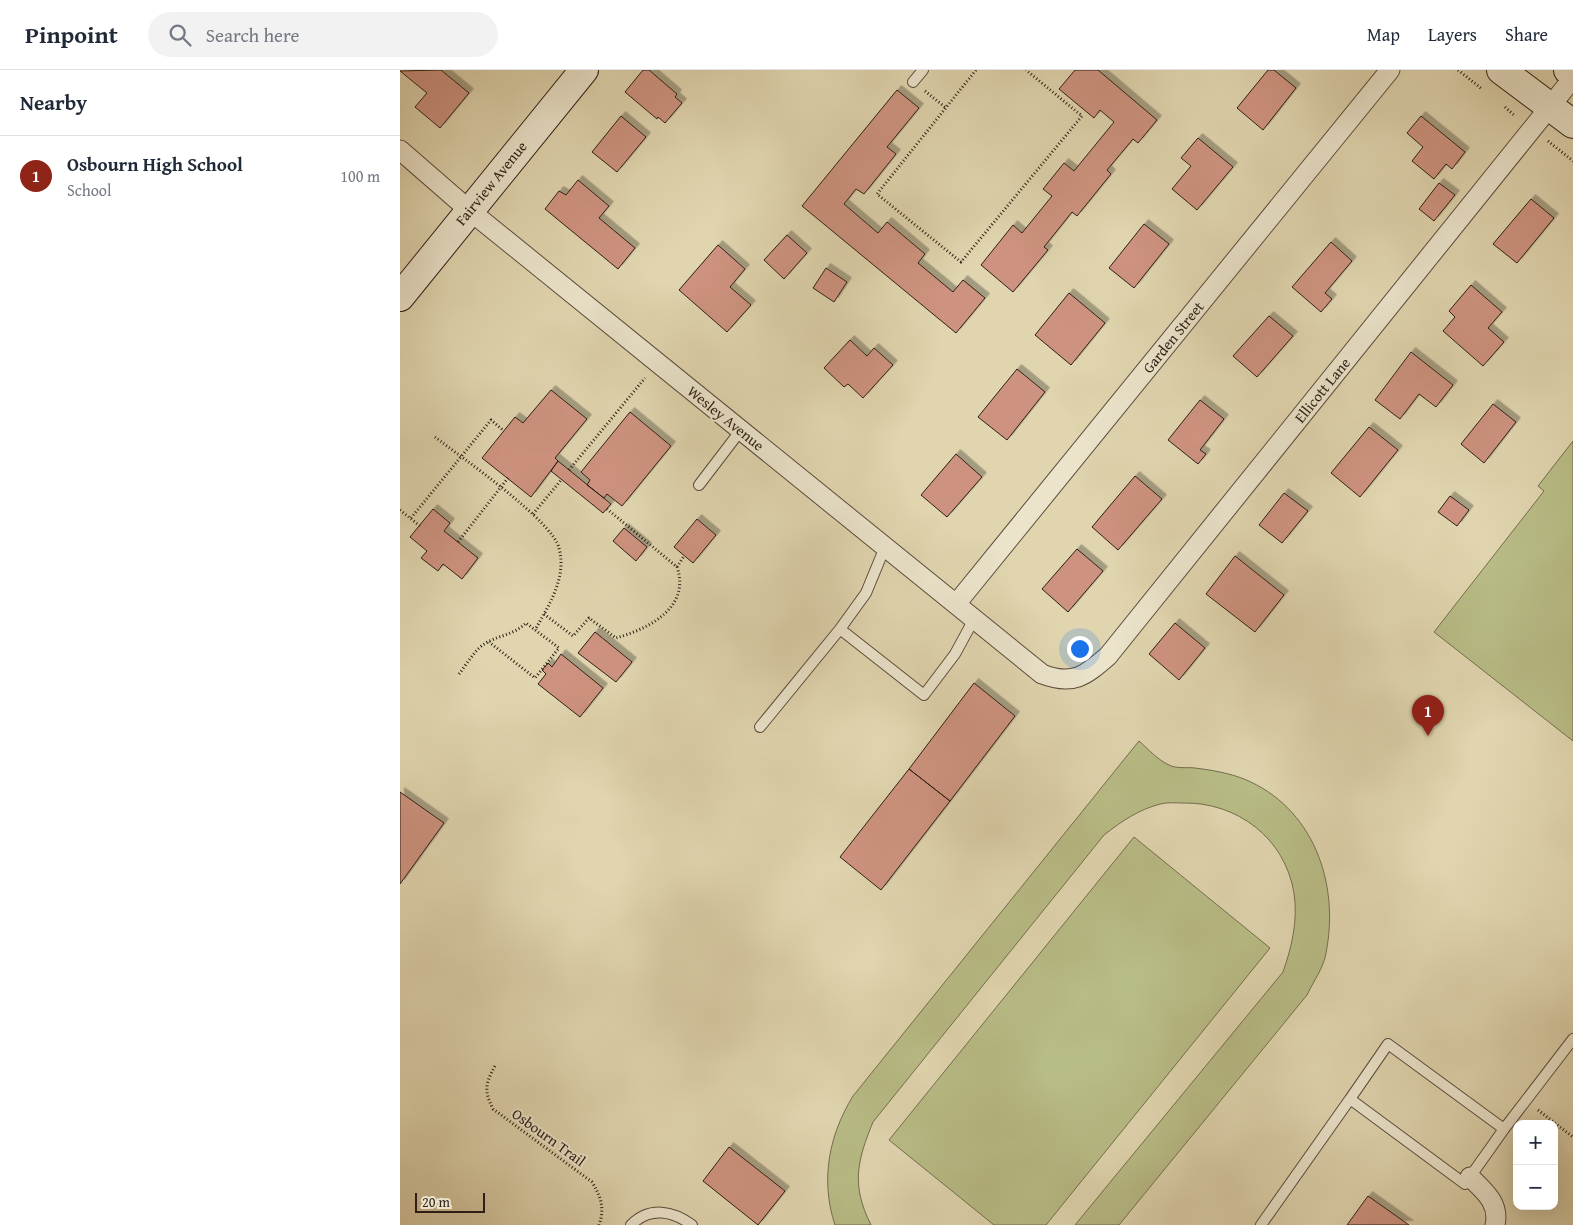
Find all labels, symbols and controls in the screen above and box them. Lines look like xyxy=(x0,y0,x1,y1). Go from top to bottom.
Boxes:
search box xyxy=(148,12,498,57)
text: Pinpoint xyxy=(25,17,118,52)
icon: search xyxy=(166,21,194,49)
text: Search here xyxy=(206,21,299,49)
text: Map xyxy=(1367,21,1400,48)
text: Layers xyxy=(1428,21,1477,48)
text: Share xyxy=(1505,21,1548,48)
text: Nearby xyxy=(20,87,87,118)
street label: Fairview Avenue xyxy=(450,136,532,230)
text: Osbourn High School xyxy=(67,150,243,178)
text: 1 xyxy=(32,164,40,188)
text: 100 m xyxy=(340,164,380,188)
text: School xyxy=(67,178,111,202)
street label: Garden Street xyxy=(1138,296,1209,377)
street label: Ellicott Lane xyxy=(1289,353,1355,427)
street label: Wesley Avenue xyxy=(683,380,769,456)
your location xyxy=(1067,636,1093,662)
pin: 1 xyxy=(1412,695,1444,736)
street label: Osbourn Trail xyxy=(508,1103,590,1171)
map controls xyxy=(1513,1120,1558,1210)
button: + xyxy=(1513,1120,1558,1165)
button: − xyxy=(1513,1165,1558,1210)
scale bar xyxy=(415,1190,485,1213)
text: 20 m xyxy=(422,1192,450,1212)

